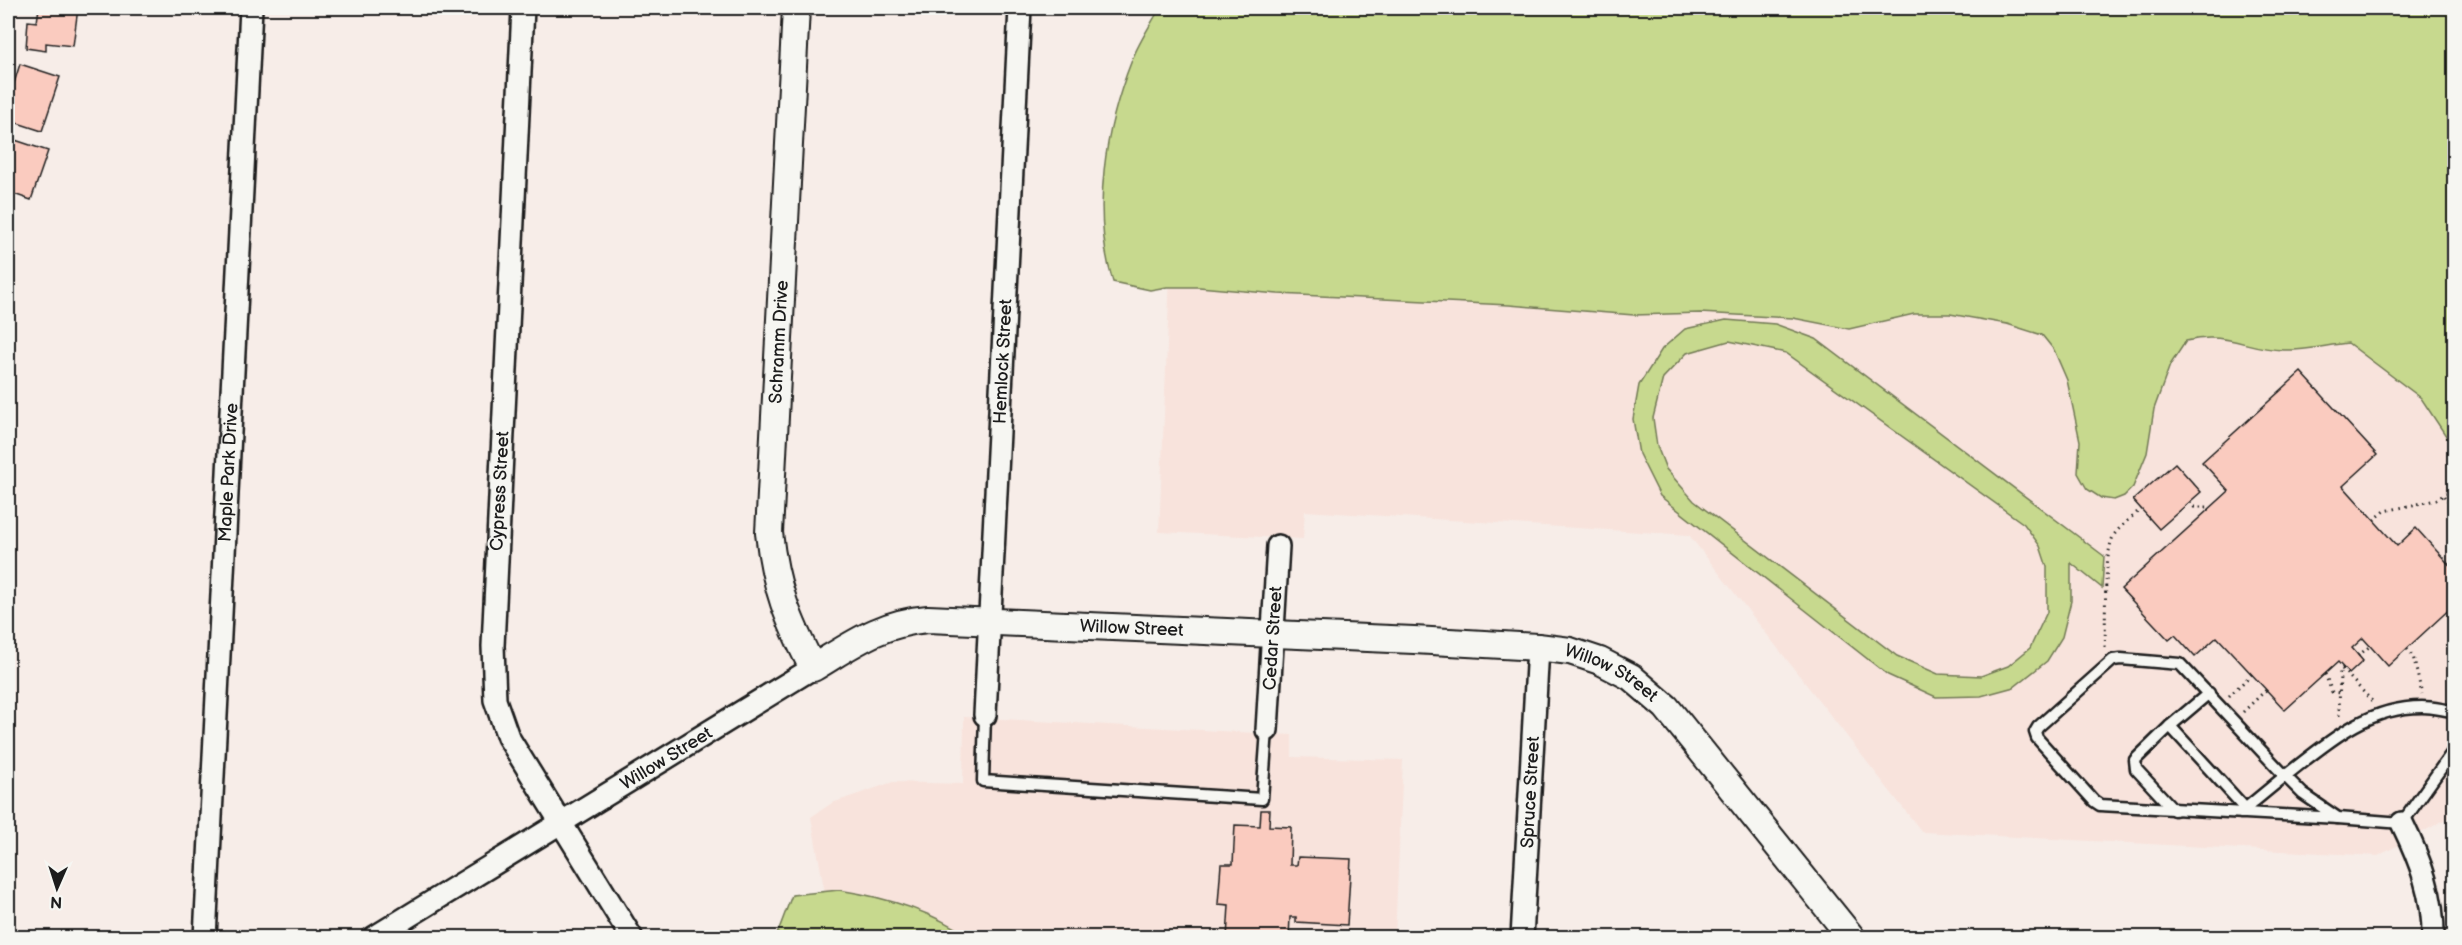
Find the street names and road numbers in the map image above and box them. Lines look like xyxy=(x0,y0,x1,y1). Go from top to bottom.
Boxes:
street label: Schramm Drive xyxy=(765,279,793,404)
street label: Hemlock Street xyxy=(989,298,1016,425)
street label: Maple Park Drive xyxy=(214,402,242,543)
street label: Cypress Street xyxy=(486,430,514,551)
street label: Cedar Street xyxy=(1259,585,1286,691)
street label: Willow Street xyxy=(1079,615,1185,641)
street label: Willow Street xyxy=(1562,639,1663,706)
street label: Willow Street xyxy=(616,722,716,794)
street label: Spruce Street xyxy=(1516,735,1544,849)

